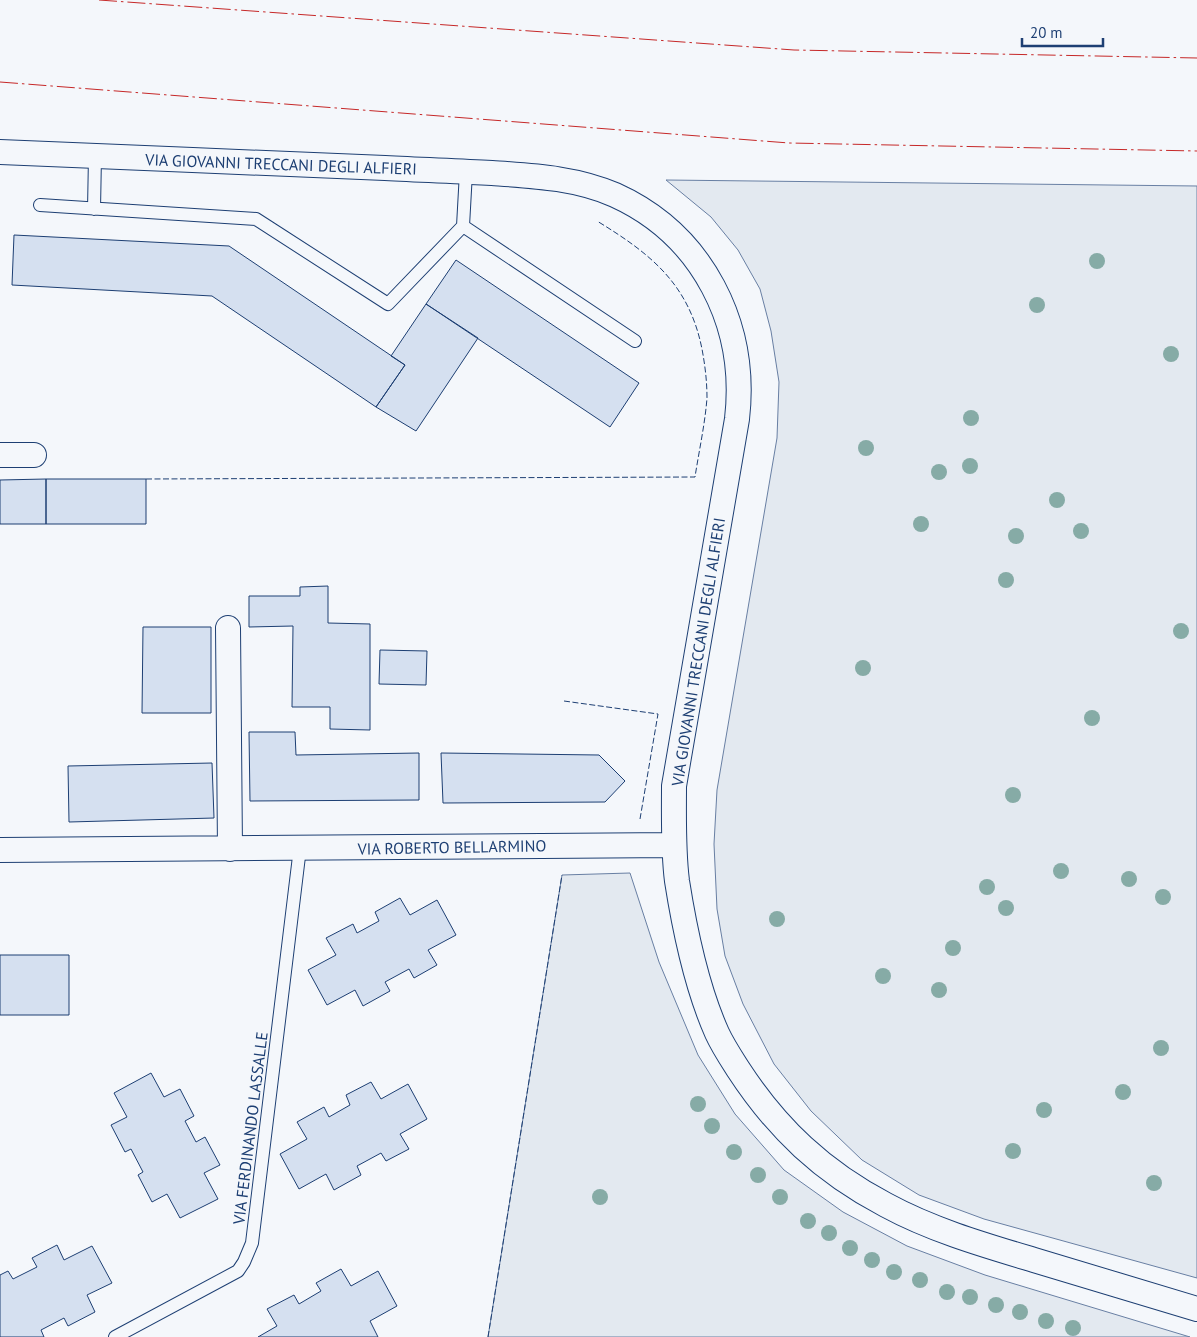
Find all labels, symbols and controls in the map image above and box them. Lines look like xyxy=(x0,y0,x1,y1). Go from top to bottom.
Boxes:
scale bar xyxy=(1022,15,1103,47)
text: 20 m xyxy=(1030,23,1063,42)
street label: VIA GIOVANNI TRECCANI DEGLI ALFIERI xyxy=(144,149,417,179)
street label: VIA GIOVANNI TRECCANI DEGLI ALFIERI xyxy=(667,516,729,789)
street label: VIA ROBERTO BELLARMINO xyxy=(356,835,547,859)
street label: VIA FERDINANDO LASSALLE xyxy=(228,1031,272,1226)

